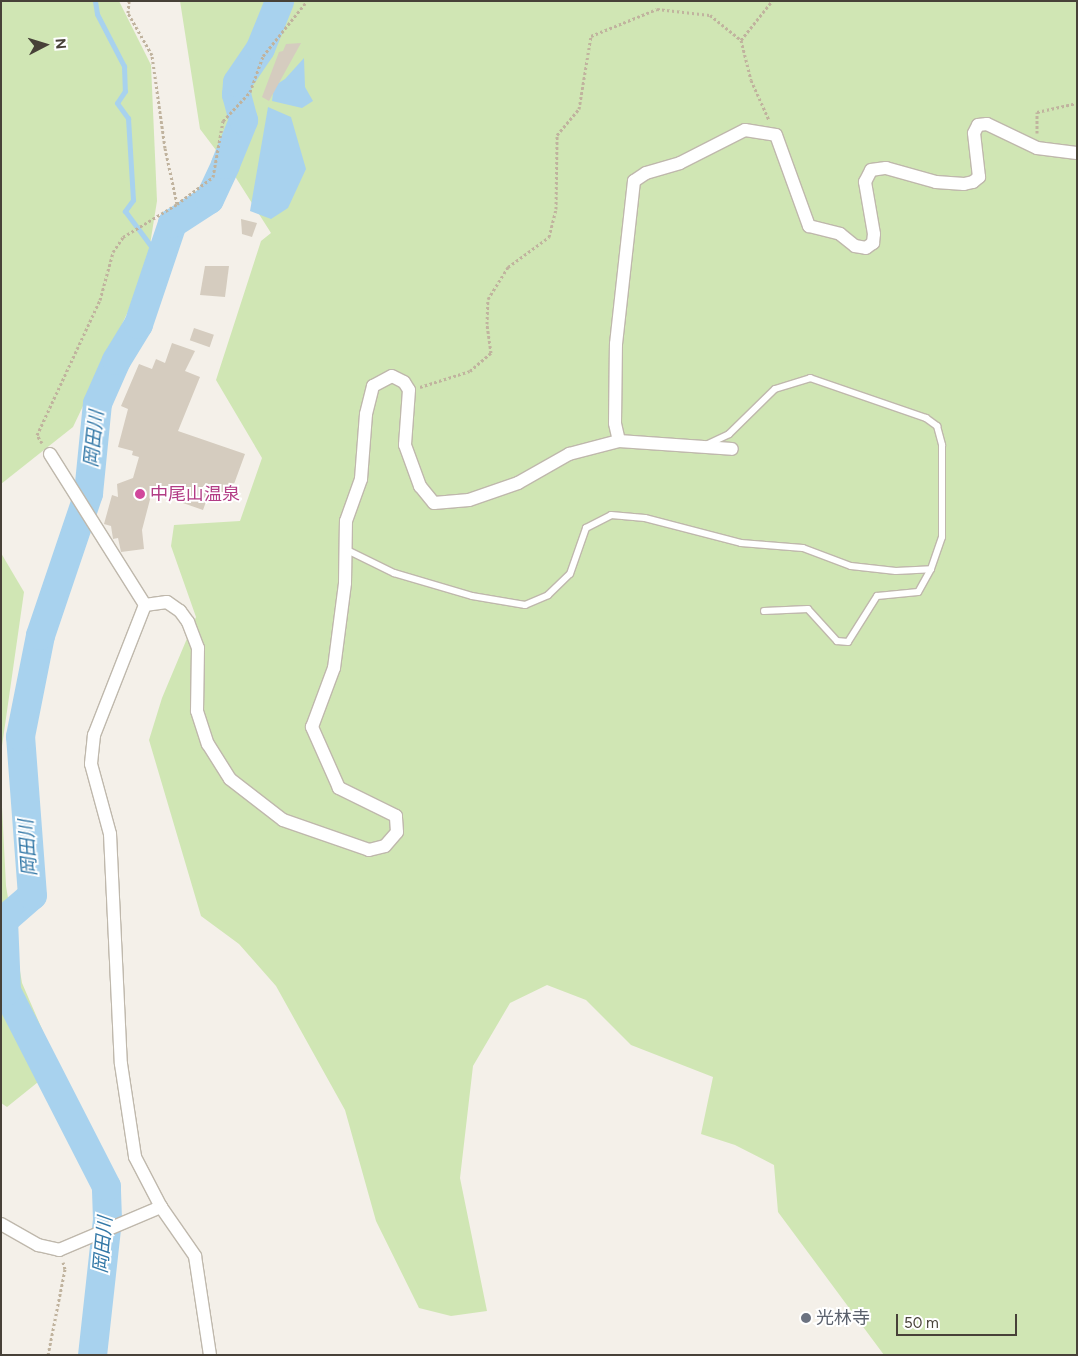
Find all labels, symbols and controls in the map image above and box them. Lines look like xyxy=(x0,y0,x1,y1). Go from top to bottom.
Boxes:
north arrow xyxy=(20,20,70,70)
text: N xyxy=(52,38,69,50)
water label: 岡田川 xyxy=(80,409,108,469)
place label: 中尾山温泉 xyxy=(150,483,240,505)
marker: 中尾山温泉 xyxy=(134,488,146,500)
water label: 岡田川 xyxy=(15,819,41,877)
water label: 岡田川 xyxy=(89,1216,117,1274)
scale bar xyxy=(898,1304,1019,1336)
place label: 光林寺 xyxy=(816,1307,870,1329)
marker: 光林寺 xyxy=(800,1312,812,1324)
text: 50 m xyxy=(904,1314,939,1332)

